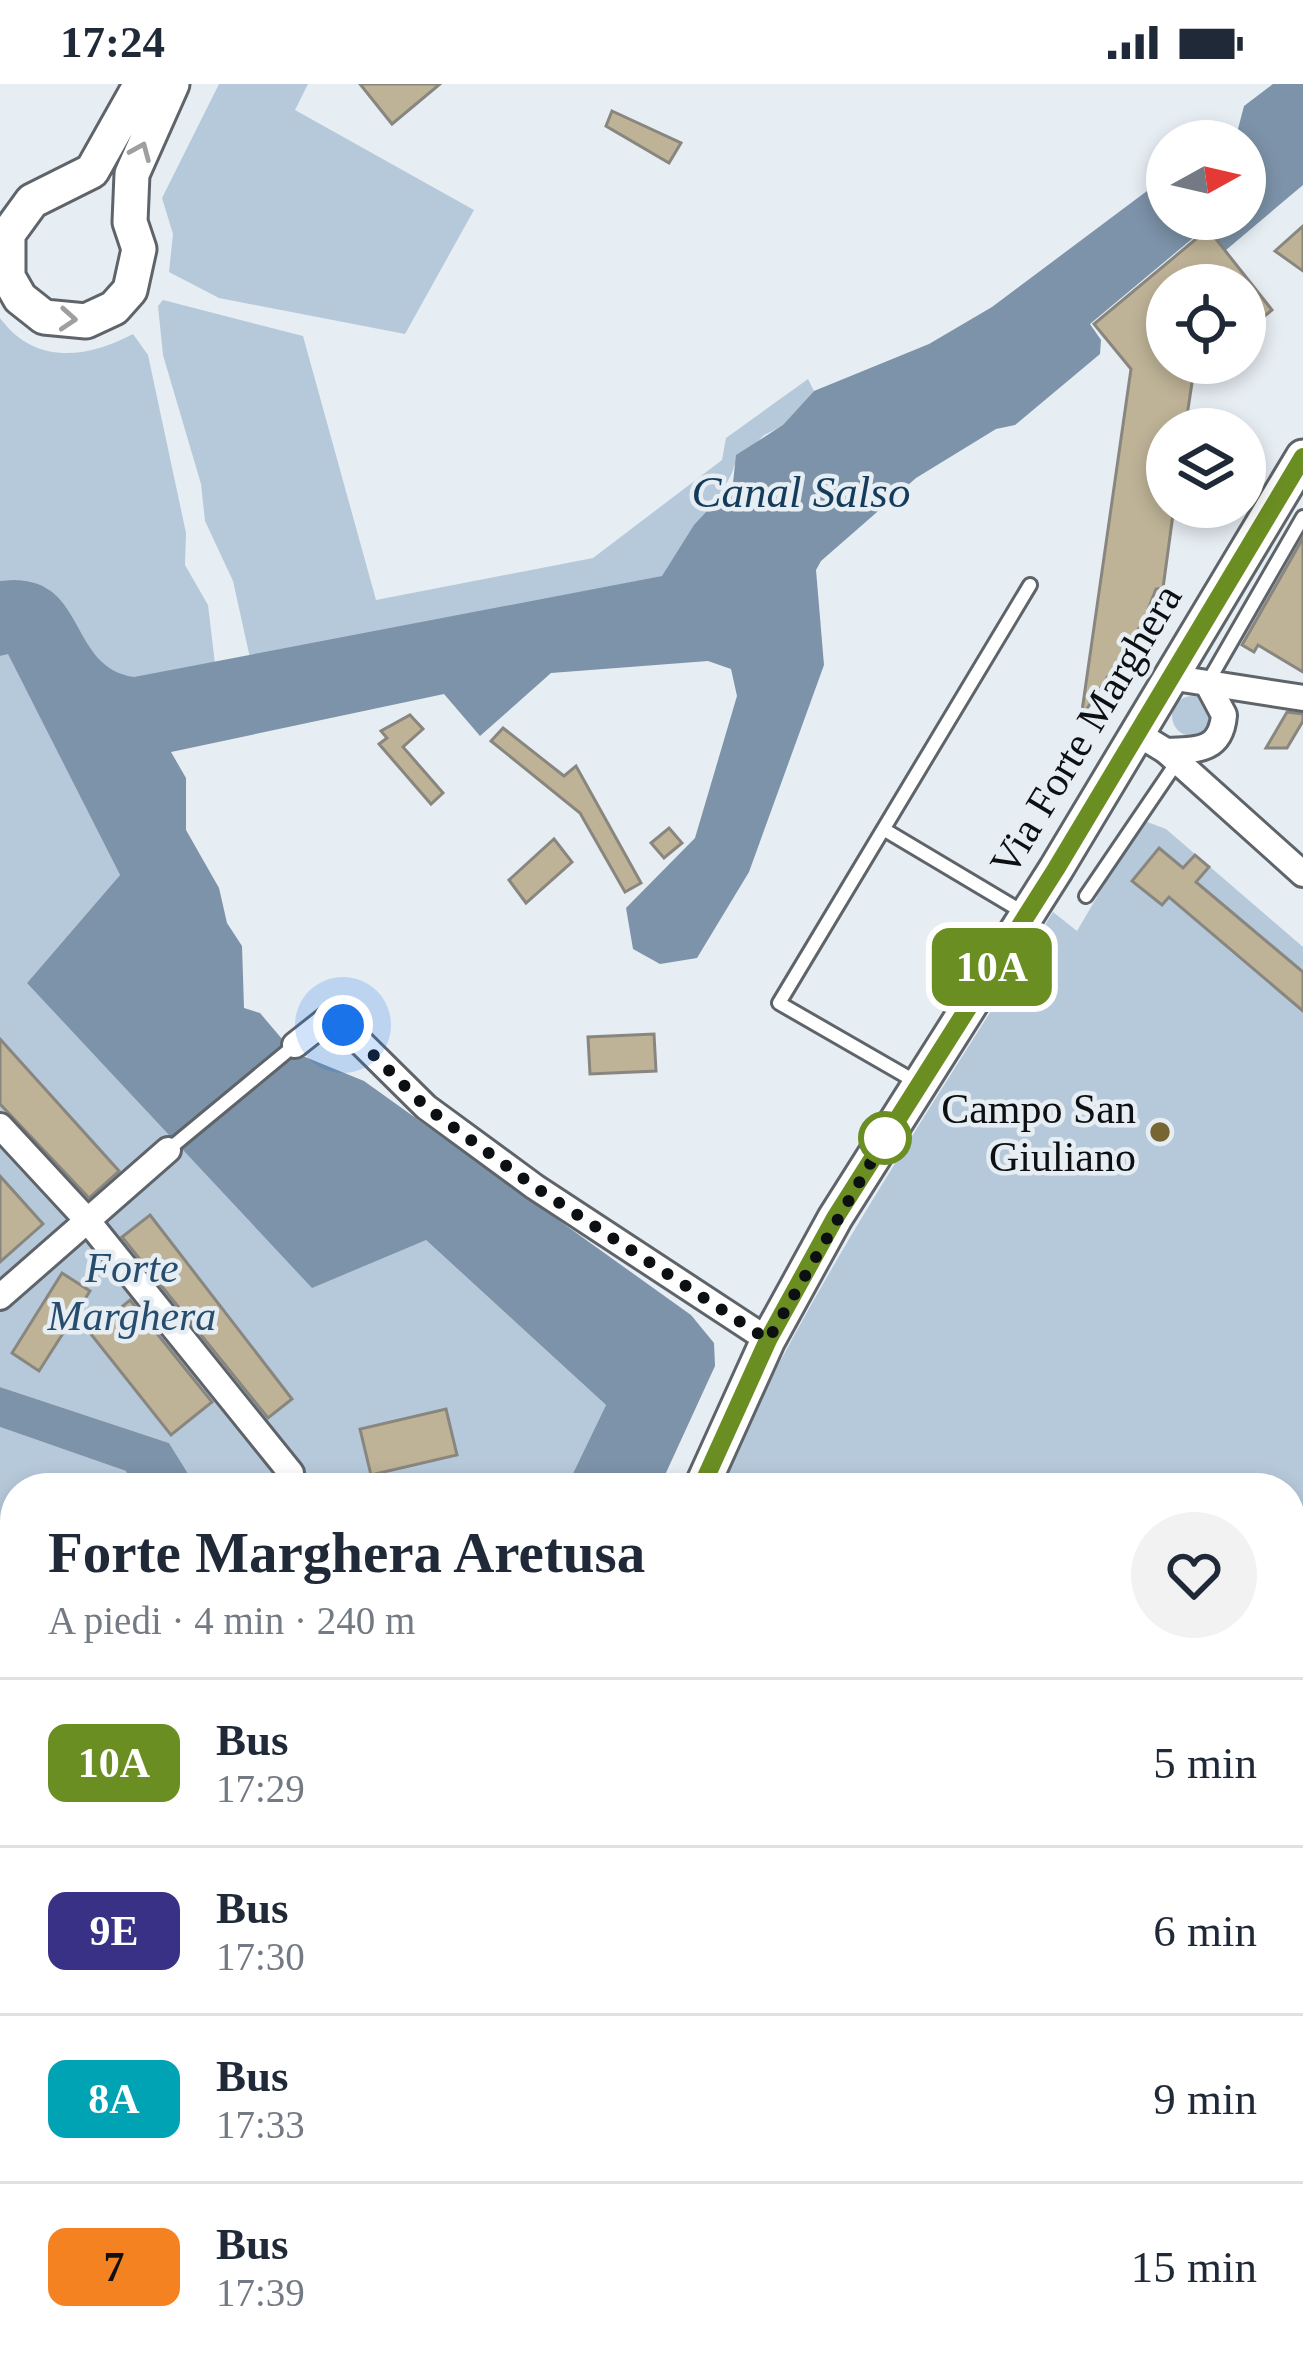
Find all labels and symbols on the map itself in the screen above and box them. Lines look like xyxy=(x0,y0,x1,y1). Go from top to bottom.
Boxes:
north arrow xyxy=(1146,120,1266,240)
one-way arrow xyxy=(127,141,151,162)
one-way arrow xyxy=(58,306,77,332)
water label: Canal Salso xyxy=(692,467,910,517)
street label: Via Forte Marghera xyxy=(981,576,1191,883)
line badge: 10A xyxy=(923,928,1061,1006)
your location xyxy=(313,995,373,1055)
place label: Campo San Giuliano xyxy=(941,1086,1136,1180)
unlabelled marker xyxy=(860,1113,910,1163)
marker: Campo San Giuliano xyxy=(1147,1119,1173,1145)
park label: Forte Marghera xyxy=(47,1245,216,1339)

